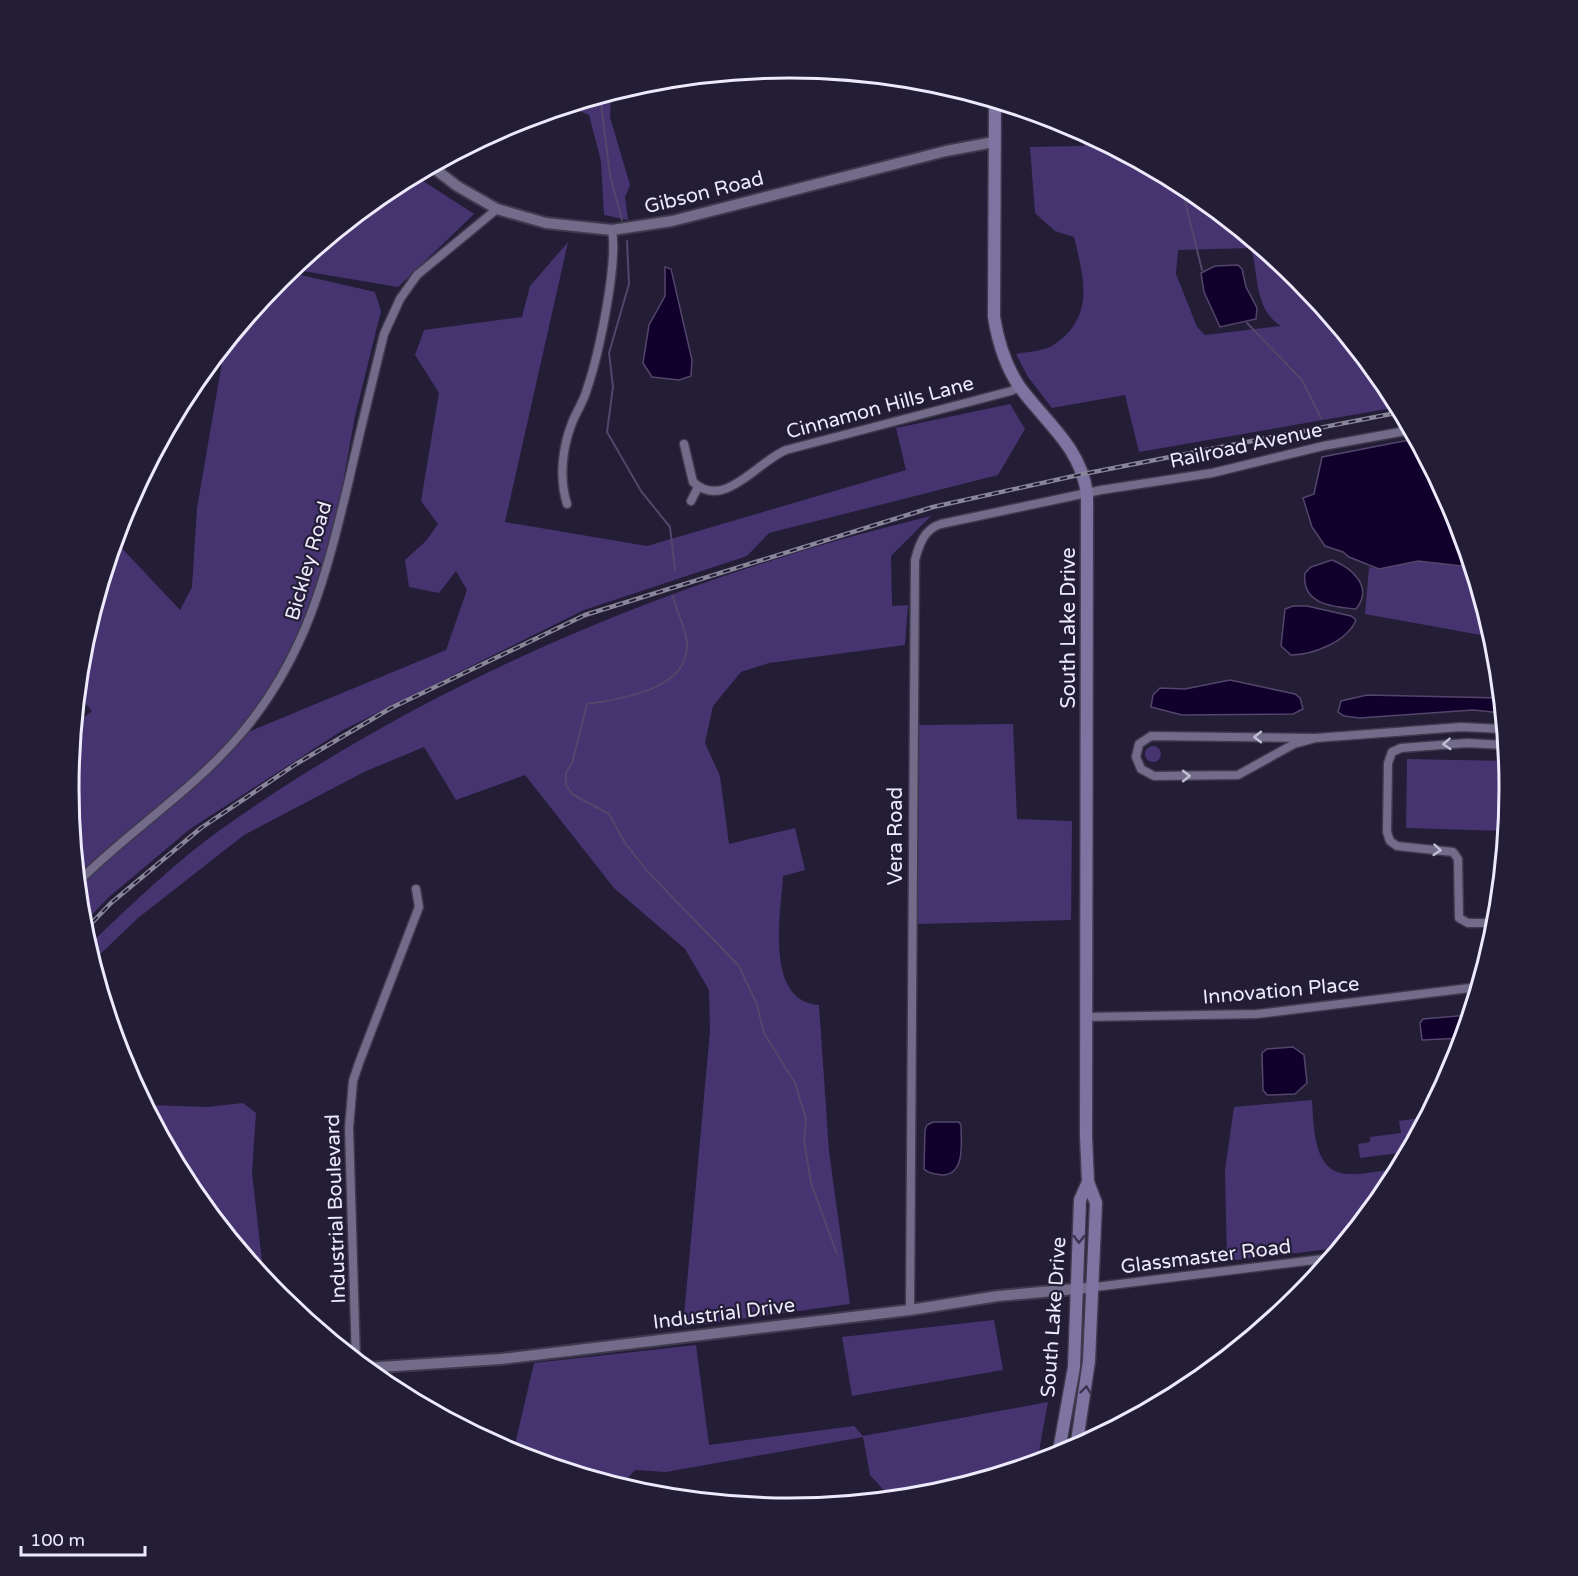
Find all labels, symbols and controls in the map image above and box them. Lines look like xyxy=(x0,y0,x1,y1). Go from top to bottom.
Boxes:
street label: Gibson Road xyxy=(642,167,766,219)
street label: Cinnamon Hills Lane xyxy=(784,371,976,445)
street label: Railroad Avenue xyxy=(1167,418,1325,474)
street label: Bickley Road xyxy=(281,499,337,623)
street label: South Lake Drive xyxy=(1057,548,1081,708)
one-way arrow xyxy=(1253,731,1262,743)
one-way arrow xyxy=(1442,738,1451,751)
one-way arrow xyxy=(1181,770,1190,782)
street label: Vera Road xyxy=(884,787,908,885)
one-way arrow xyxy=(1432,843,1441,856)
street label: Innovation Place xyxy=(1202,972,1360,1010)
street label: Industrial Boulevard xyxy=(321,1114,351,1304)
one-way arrow xyxy=(1072,1234,1085,1243)
street label: Glassmaster Road xyxy=(1119,1235,1293,1279)
street label: South Lake Drive xyxy=(1036,1236,1072,1398)
street label: Industrial Drive xyxy=(652,1293,796,1335)
one-way arrow xyxy=(1079,1385,1091,1395)
scale bar xyxy=(21,1519,146,1557)
text: 100 m xyxy=(30,1529,85,1551)

